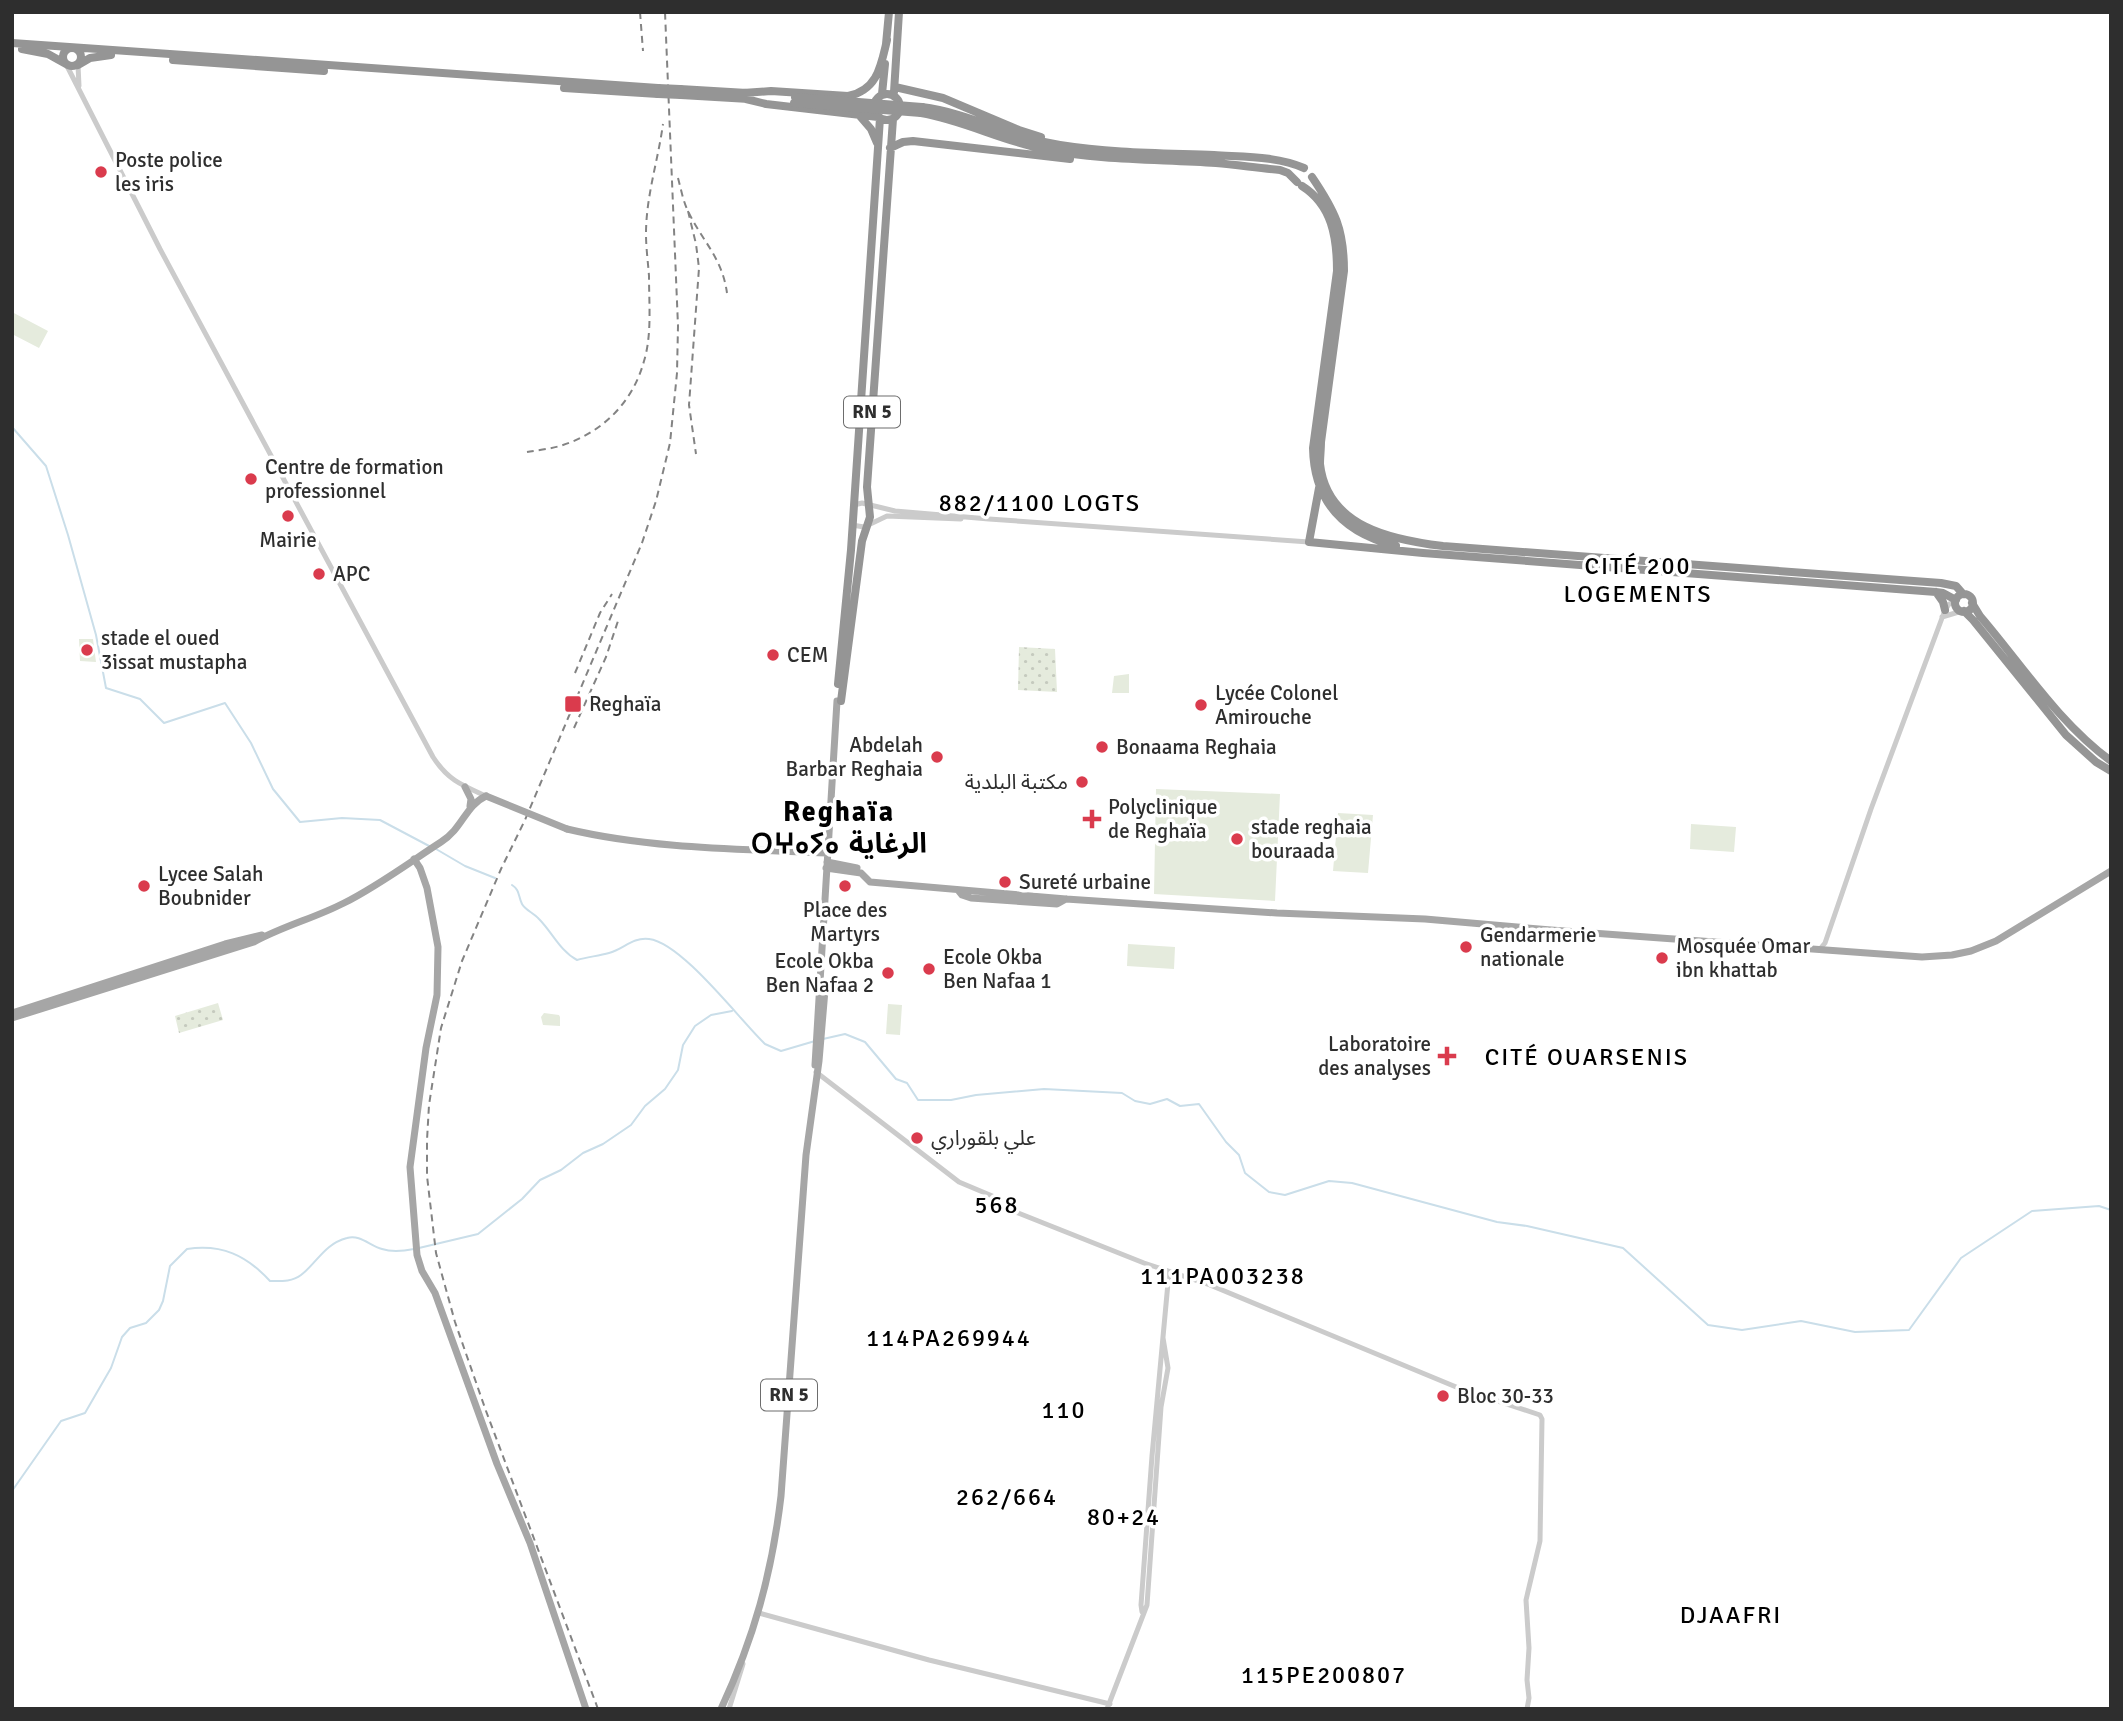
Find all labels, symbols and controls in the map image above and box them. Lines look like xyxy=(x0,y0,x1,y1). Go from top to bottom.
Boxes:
place label: Poste police les iris xyxy=(115,147,223,197)
marker: Poste police les iris xyxy=(93,164,109,180)
road number: RN 5 xyxy=(844,396,900,428)
place label: Centre de formation professionnel xyxy=(265,454,444,504)
marker: Centre de formation professionnel xyxy=(243,471,259,487)
district label: 882/1100 LOGTS xyxy=(939,488,1141,518)
marker: Mairie xyxy=(280,508,296,524)
place label: Mairie xyxy=(259,527,317,553)
district label: CITÉ 200 LOGEMENTS xyxy=(1563,551,1713,609)
place label: APC xyxy=(333,561,370,587)
marker: APC xyxy=(311,566,327,582)
place label: stade el oued 3issat mustapha xyxy=(101,625,247,675)
marker: stade el oued 3issat mustapha xyxy=(79,642,95,658)
place label: CEM xyxy=(787,642,829,668)
marker: CEM xyxy=(765,647,781,663)
place label: Lycée Colonel Amirouche xyxy=(1215,680,1338,730)
place label: Reghaïa xyxy=(589,691,661,717)
marker: Reghaïa xyxy=(563,694,583,714)
marker: Lycée Colonel Amirouche xyxy=(1193,697,1209,713)
place label: Abdelah Barbar Reghaia xyxy=(785,732,923,782)
place label: Bonaama Reghaia xyxy=(1116,734,1277,760)
marker: Bonaama Reghaia xyxy=(1094,739,1110,755)
marker: Abdelah Barbar Reghaia xyxy=(929,749,945,765)
place label: مكتبة البلدية xyxy=(965,769,1068,795)
marker: مكتبة البلدية xyxy=(1074,774,1090,790)
place label: Polyclinique de Reghaïa xyxy=(1108,794,1218,844)
district label: Reghaïa ⵔⵖⴰⵢⴰ الرغاية xyxy=(751,795,927,861)
marker: Polyclinique de Reghaïa xyxy=(1082,809,1102,829)
place label: stade reghaia bouraada xyxy=(1251,814,1372,864)
marker: stade reghaia bouraada xyxy=(1229,831,1245,847)
place label: Lycee Salah Boubnider xyxy=(158,861,264,911)
place label: Sureté urbaine xyxy=(1019,869,1151,895)
marker: Sureté urbaine xyxy=(997,874,1013,890)
marker: Lycee Salah Boubnider xyxy=(136,878,152,894)
marker: Place des Martyrs xyxy=(837,878,853,894)
place label: Place des Martyrs xyxy=(803,897,887,947)
place label: Gendarmerie nationale xyxy=(1480,922,1597,972)
place label: Mosquée Omar ibn khattab xyxy=(1676,933,1810,983)
marker: Gendarmerie nationale xyxy=(1458,939,1474,955)
place label: Ecole Okba Ben Nafaa 1 xyxy=(943,944,1052,994)
place label: Ecole Okba Ben Nafaa 2 xyxy=(766,948,874,998)
marker: Mosquée Omar ibn khattab xyxy=(1654,950,1670,966)
marker: Ecole Okba Ben Nafaa 1 xyxy=(921,961,937,977)
marker: Ecole Okba Ben Nafaa 2 xyxy=(880,965,896,981)
place label: Laboratoire des analyses xyxy=(1318,1031,1431,1081)
district label: CITÉ OUARSENIS xyxy=(1485,1042,1689,1072)
marker: Laboratoire des analyses xyxy=(1437,1046,1457,1066)
place label: علي بلقوراري xyxy=(931,1125,1036,1154)
marker: علي بلقوراري xyxy=(909,1130,925,1146)
district label: 568 xyxy=(975,1190,1019,1220)
district label: 111PA003238 xyxy=(1140,1261,1306,1291)
district label: 114PA269944 xyxy=(866,1323,1032,1353)
road number: RN 5 xyxy=(761,1380,817,1410)
place label: Bloc 30-33 xyxy=(1457,1383,1554,1409)
marker: Bloc 30-33 xyxy=(1435,1388,1451,1404)
district label: 110 xyxy=(1042,1395,1086,1425)
district label: 262/664 xyxy=(956,1482,1058,1512)
district label: 80+24 xyxy=(1087,1502,1161,1532)
district label: DJAAFRI xyxy=(1680,1600,1782,1630)
district label: 115PE200807 xyxy=(1241,1660,1407,1690)

